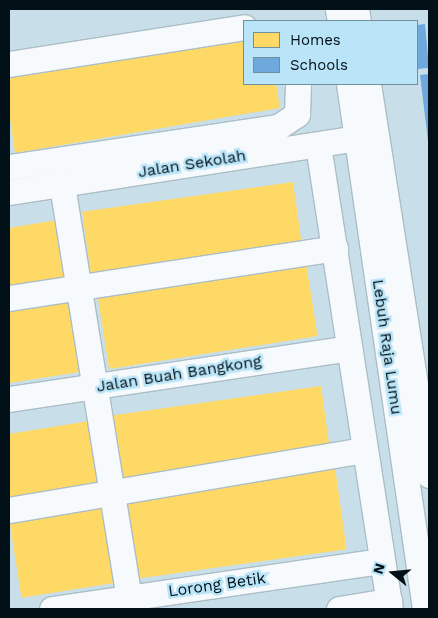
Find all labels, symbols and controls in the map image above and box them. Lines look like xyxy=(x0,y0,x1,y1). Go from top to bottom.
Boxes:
legend xyxy=(243,20,418,85)
text: Homes xyxy=(290,31,341,49)
text: Schools xyxy=(290,56,348,74)
street label: Jalan Sekolah xyxy=(137,146,247,182)
street label: Lebuh Raja Lumu xyxy=(368,278,406,416)
street label: Jalan Buah Bangkong xyxy=(95,351,263,397)
north arrow xyxy=(368,548,418,598)
text: N xyxy=(369,561,388,576)
street label: Lorong Betik xyxy=(167,569,267,601)

